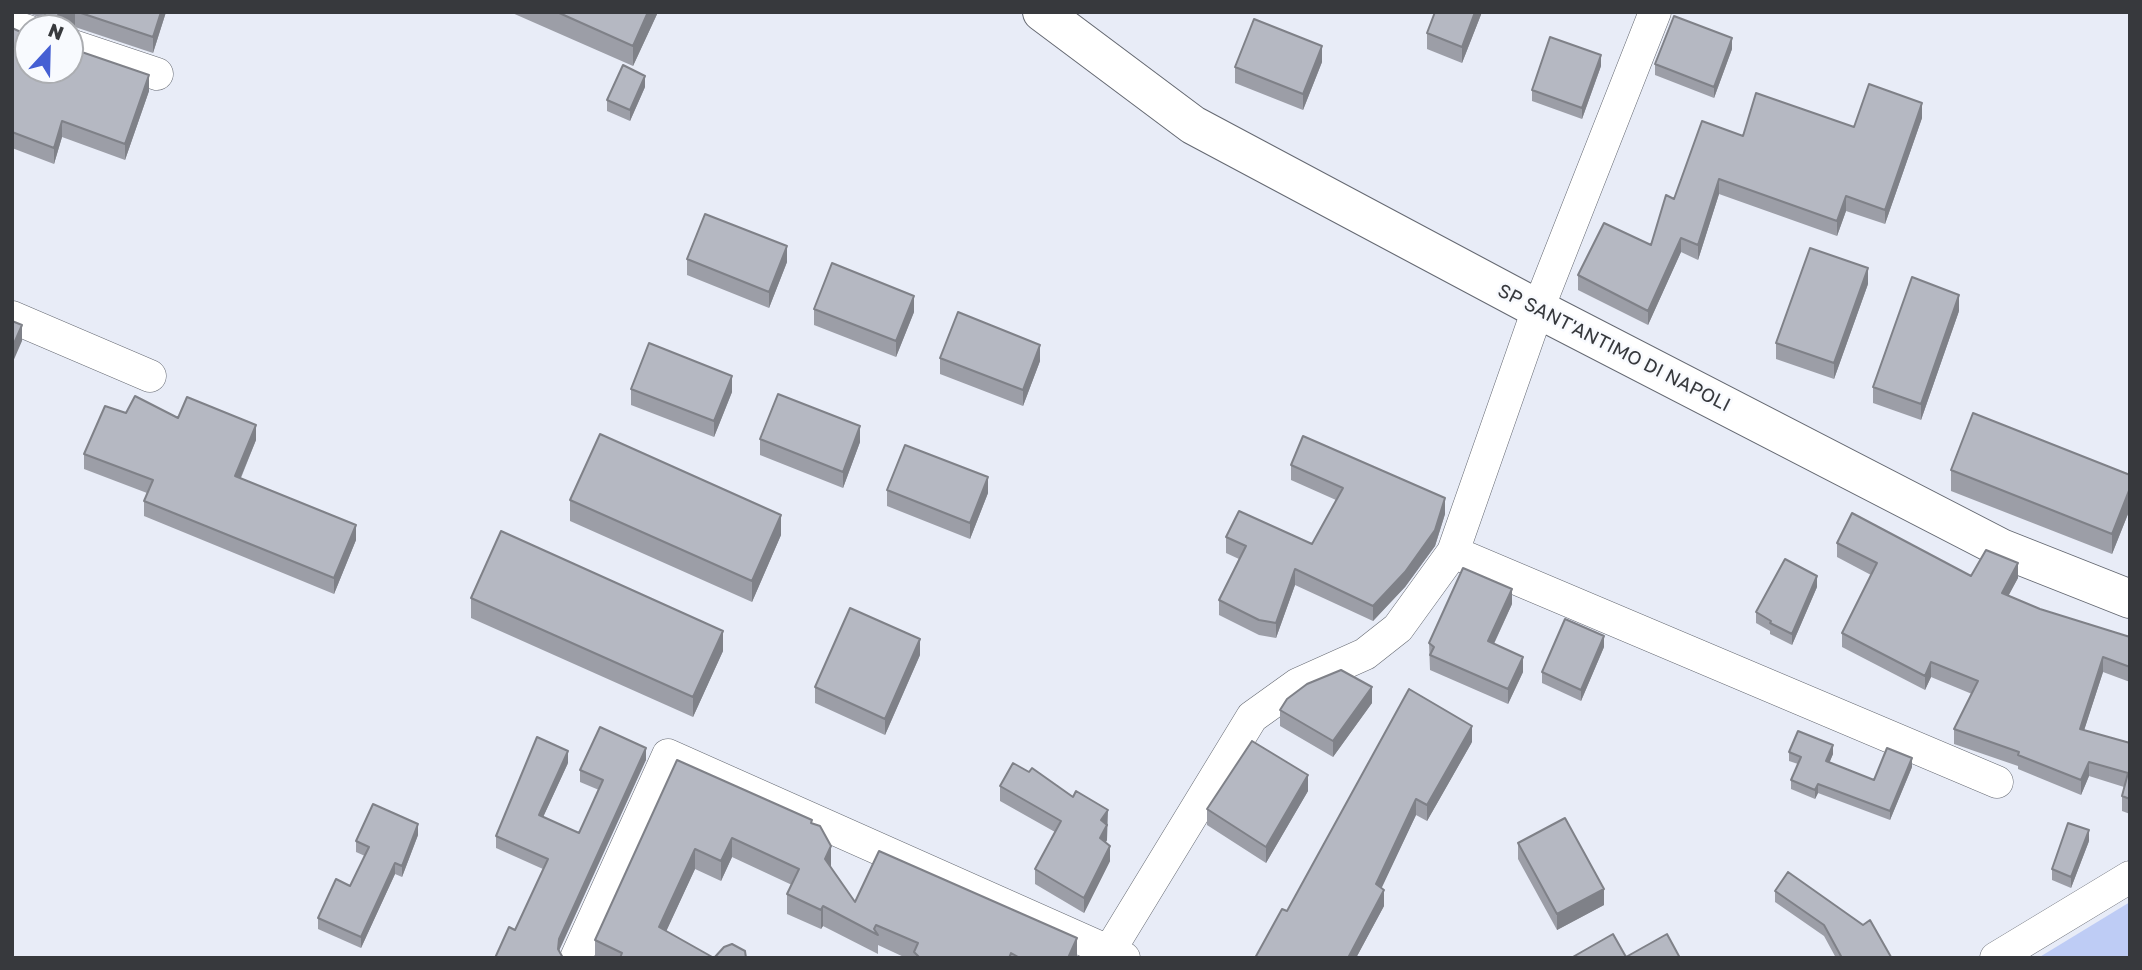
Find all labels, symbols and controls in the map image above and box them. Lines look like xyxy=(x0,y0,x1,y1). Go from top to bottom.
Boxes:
north arrow xyxy=(14,14,84,84)
text: N xyxy=(45,18,67,44)
street label: SP SANT'ANTIMO DI NAPOLI xyxy=(1494,279,1734,417)

